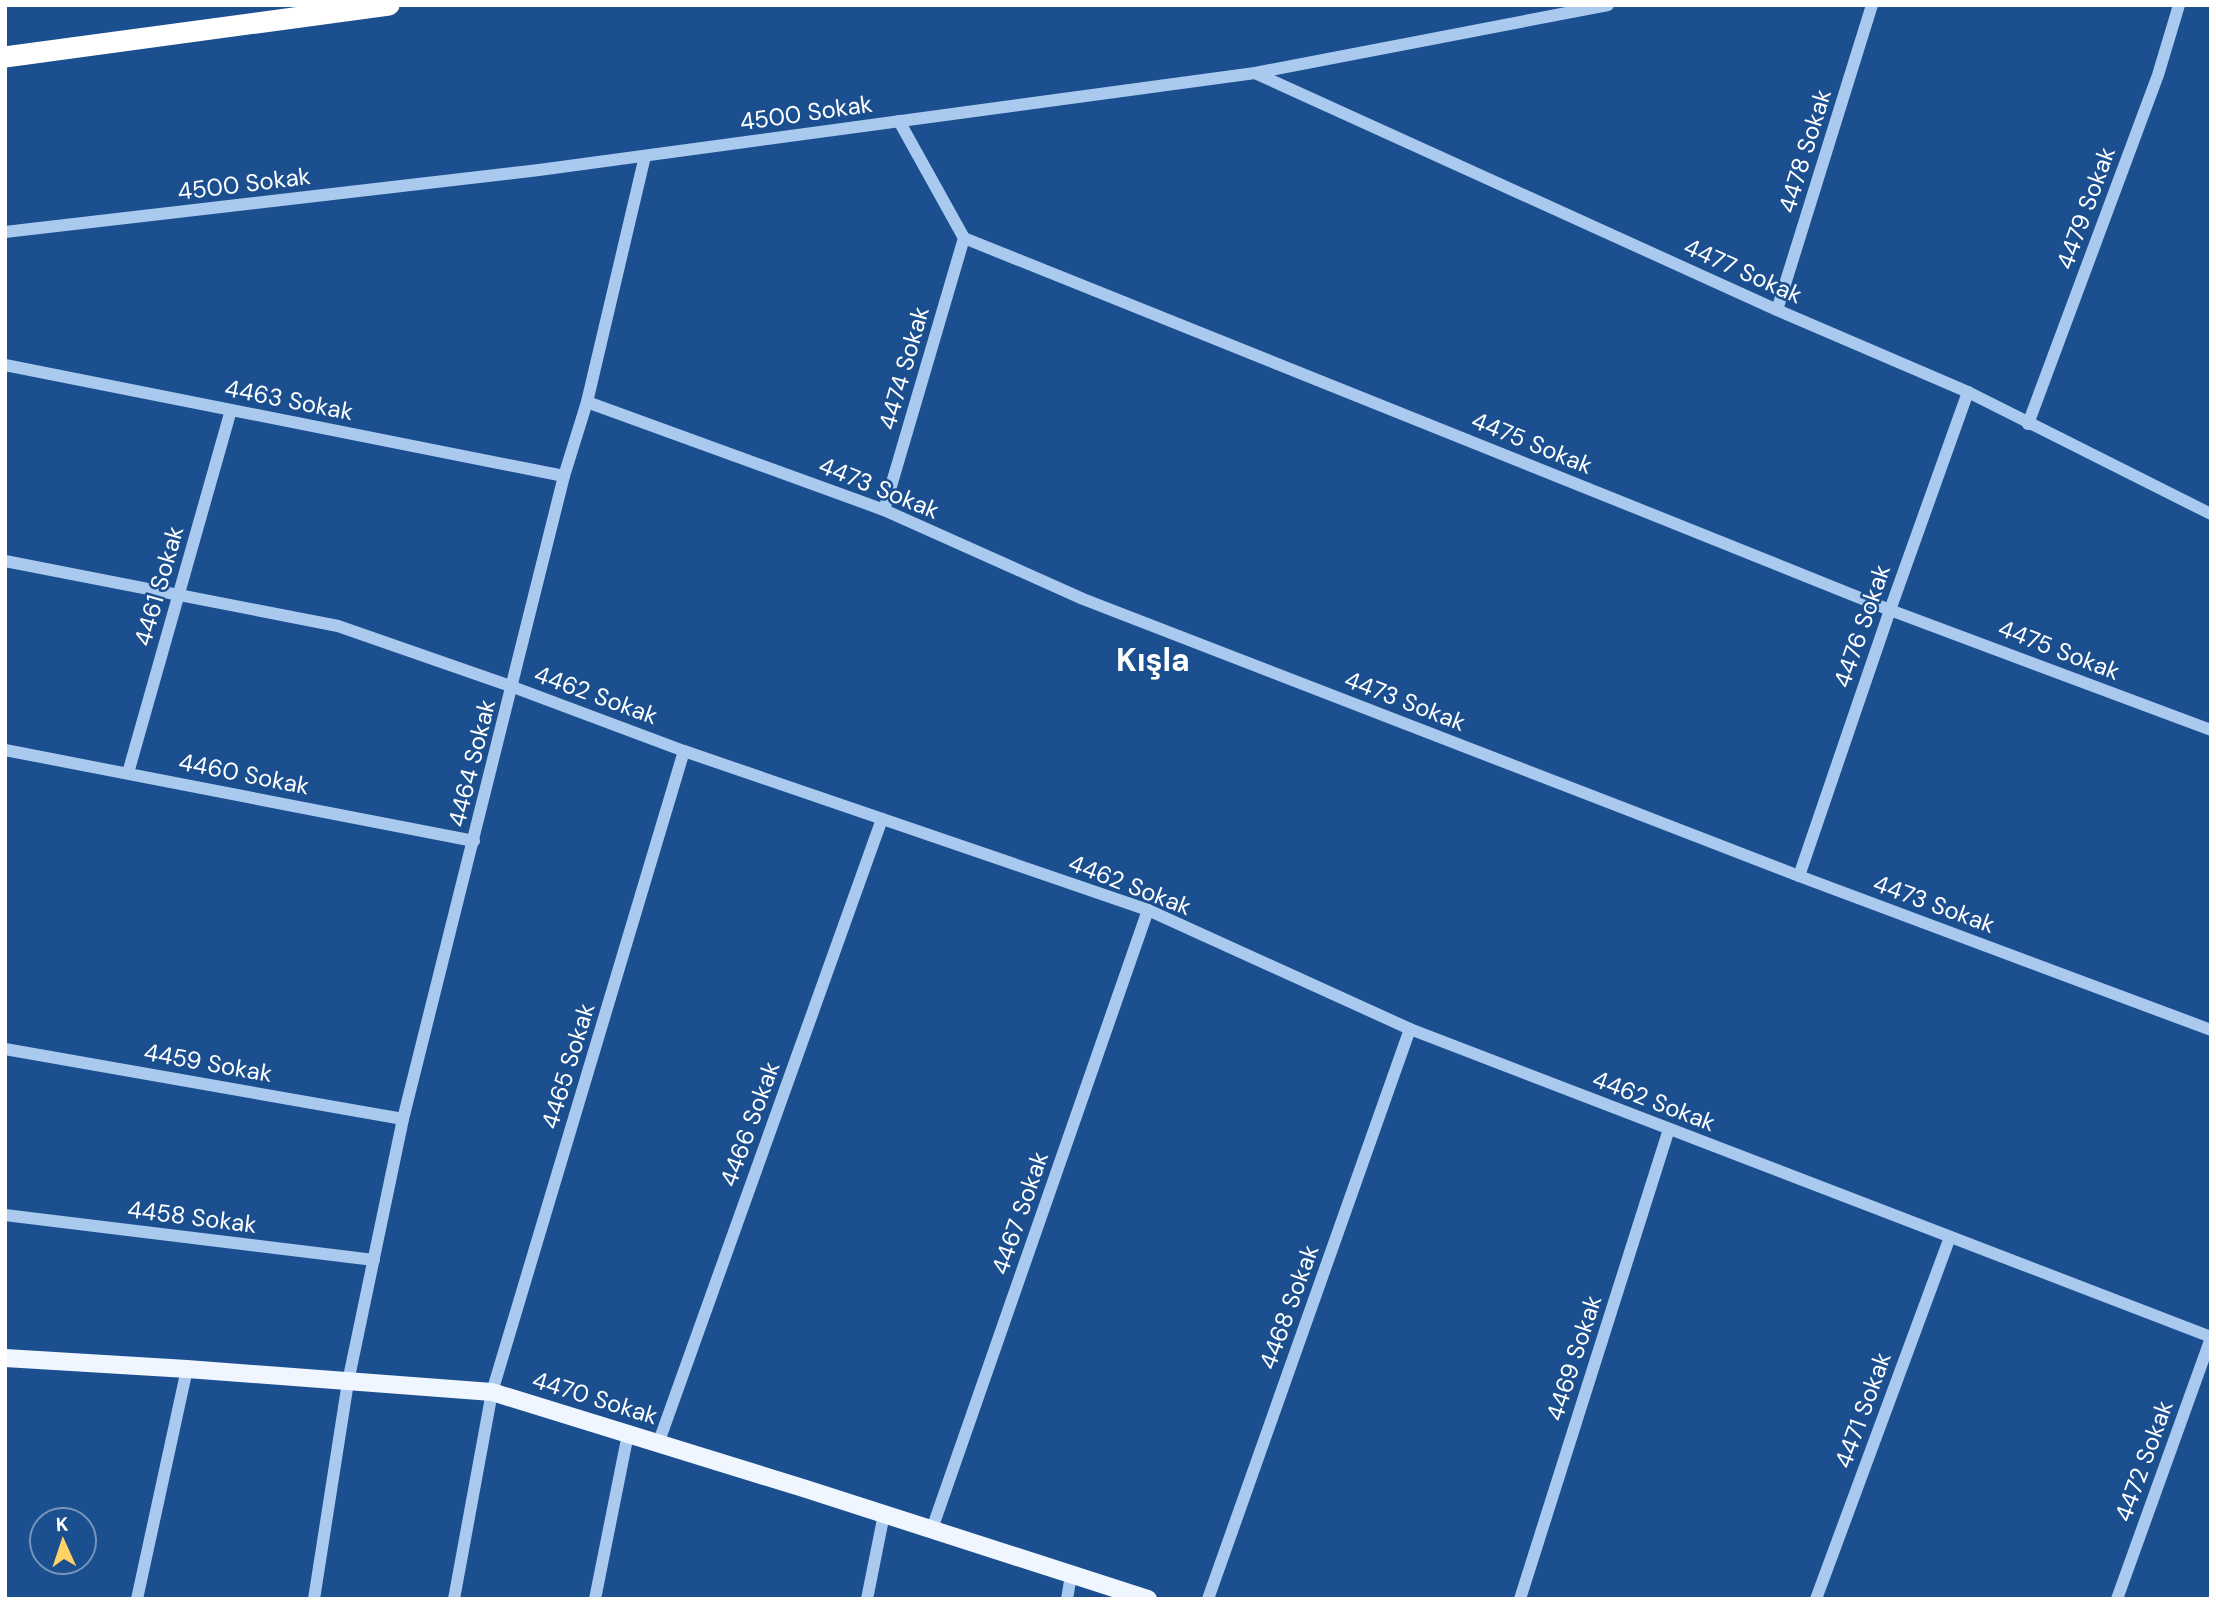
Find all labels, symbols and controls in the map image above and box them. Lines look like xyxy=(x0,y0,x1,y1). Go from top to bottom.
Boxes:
street label: 4478 Sokak xyxy=(1771,85,1838,217)
street label: 4500 Sokak xyxy=(738,88,874,137)
street label: 4479 Sokak xyxy=(2049,142,2122,273)
street label: 4500 Sokak xyxy=(176,160,312,207)
street label: 4477 Sokak xyxy=(1679,231,1807,310)
street label: 4474 Sokak xyxy=(871,303,936,433)
street label: 4463 Sokak xyxy=(222,372,356,427)
street label: 4475 Sokak xyxy=(1467,404,1597,481)
street label: 4473 Sokak xyxy=(814,449,944,526)
street label: 4461 Sokak xyxy=(127,522,190,649)
street label: 4476 Sokak xyxy=(1826,560,1897,691)
street label: 4475 Sokak xyxy=(1994,612,2124,687)
district label: Kışla xyxy=(1116,639,1190,681)
street label: 4462 Sokak xyxy=(530,658,662,731)
street label: 4473 Sokak xyxy=(1340,663,1470,738)
street label: 4464 Sokak xyxy=(441,696,502,830)
street label: 4460 Sokak xyxy=(176,746,312,801)
street label: 4462 Sokak xyxy=(1064,847,1196,922)
street label: 4473 Sokak xyxy=(1869,867,1999,940)
street label: 4465 Sokak xyxy=(534,999,601,1133)
street label: 4459 Sokak xyxy=(141,1036,275,1089)
street label: 4466 Sokak xyxy=(713,1057,786,1191)
street label: 4462 Sokak xyxy=(1588,1063,1720,1138)
street label: 4467 Sokak xyxy=(984,1147,1055,1278)
street label: 4458 Sokak xyxy=(126,1193,258,1240)
street label: 4468 Sokak xyxy=(1252,1240,1325,1373)
street label: 4469 Sokak xyxy=(1539,1291,1608,1425)
street label: 4471 Sokak xyxy=(1827,1348,1898,1472)
street label: 4470 Sokak xyxy=(529,1364,662,1431)
street label: 4472 Sokak xyxy=(2107,1396,2180,1526)
north arrow xyxy=(28,1506,98,1576)
text: K xyxy=(55,1512,69,1537)

